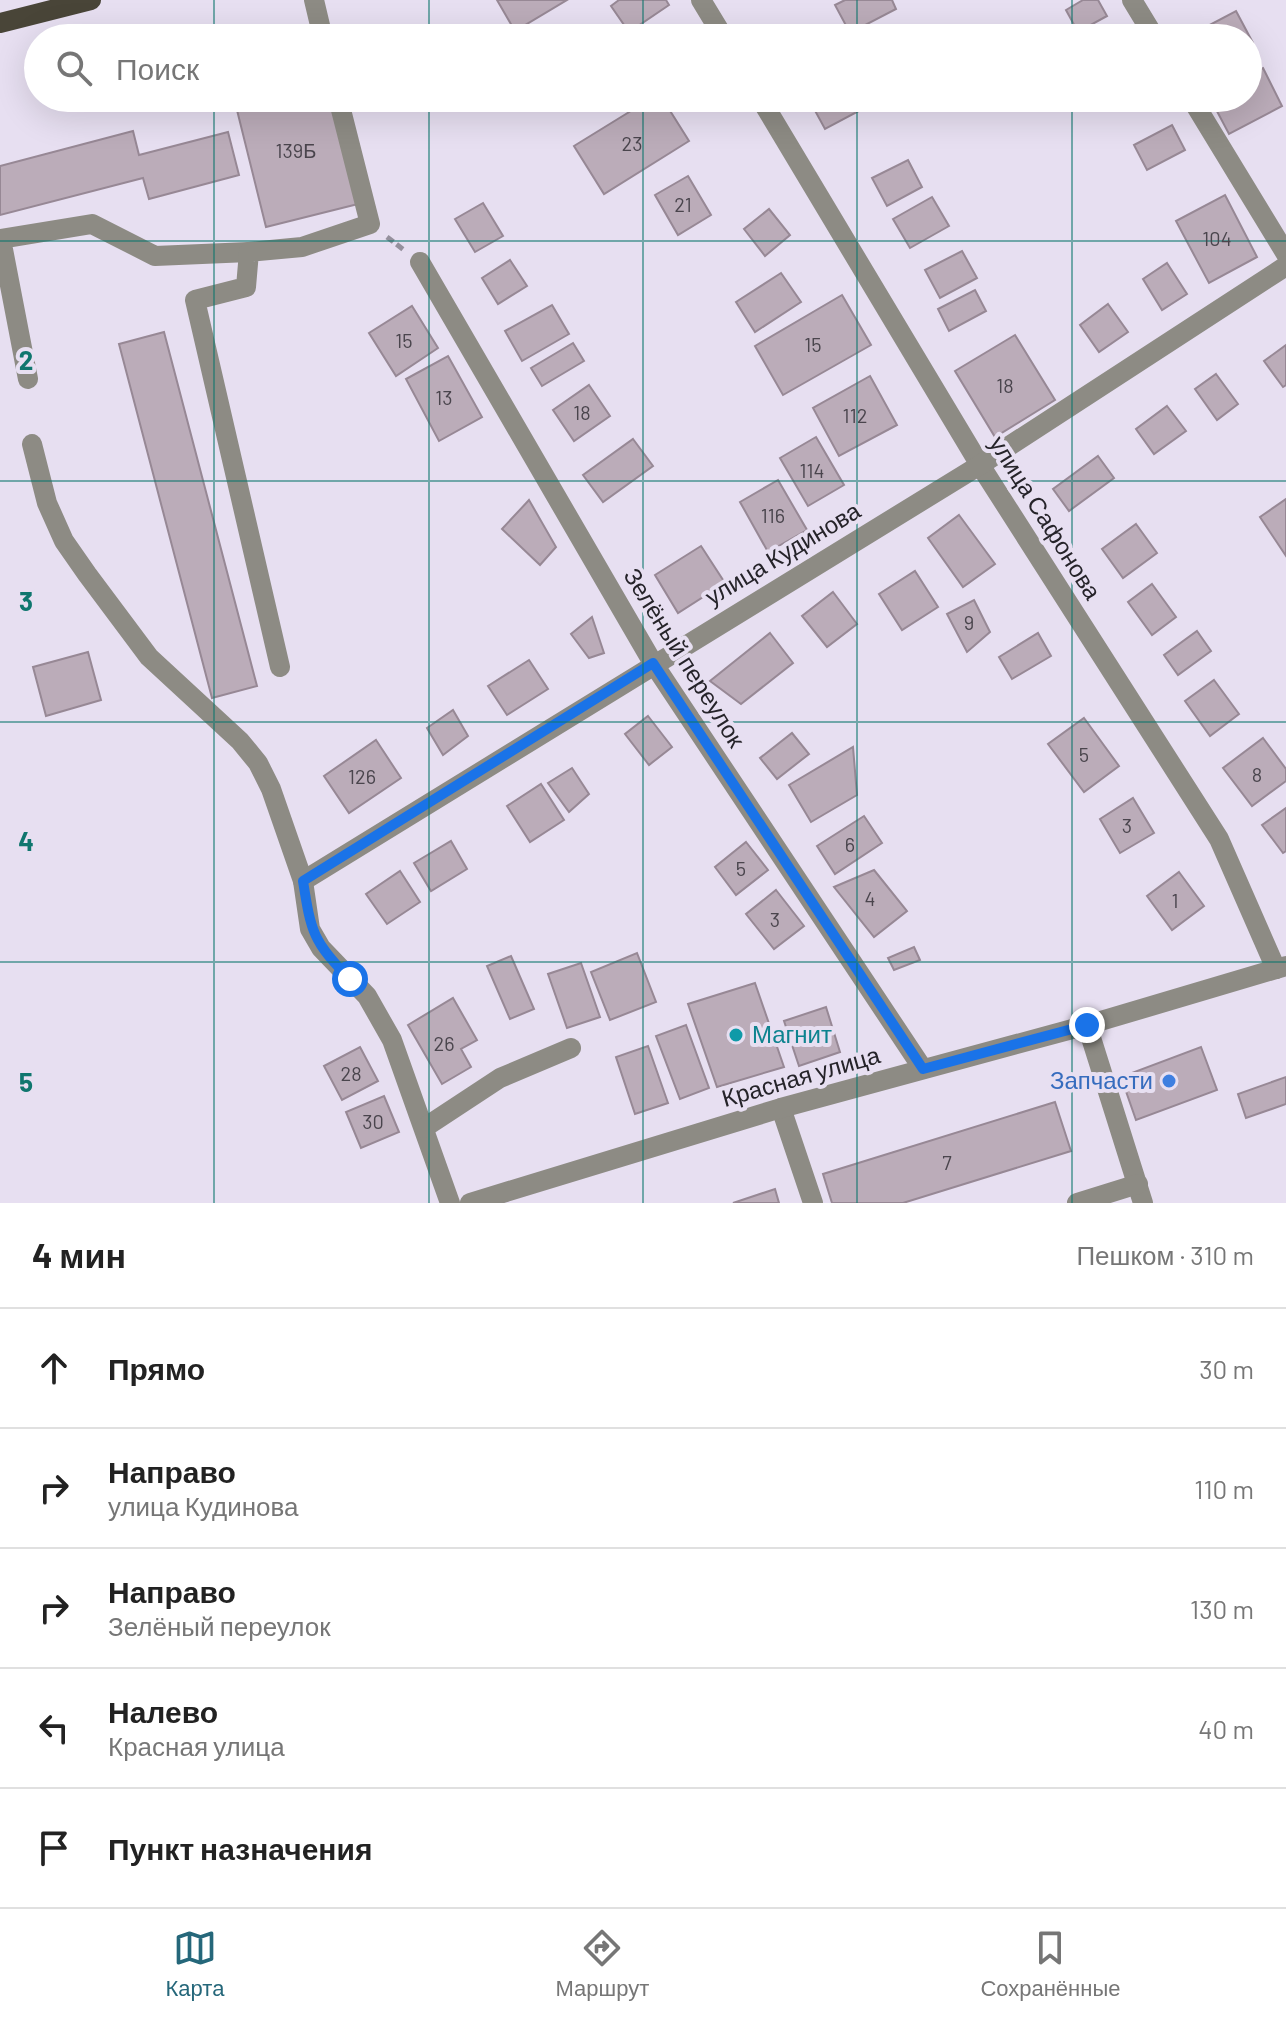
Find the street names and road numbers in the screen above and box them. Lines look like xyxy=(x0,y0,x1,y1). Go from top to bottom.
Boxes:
street label: улица Сафонова xyxy=(984,430,1109,605)
street label: улица Кудинова xyxy=(699,495,866,610)
street label: Зелёный переулок xyxy=(619,562,752,752)
street label: Красная улица xyxy=(718,1039,884,1112)

